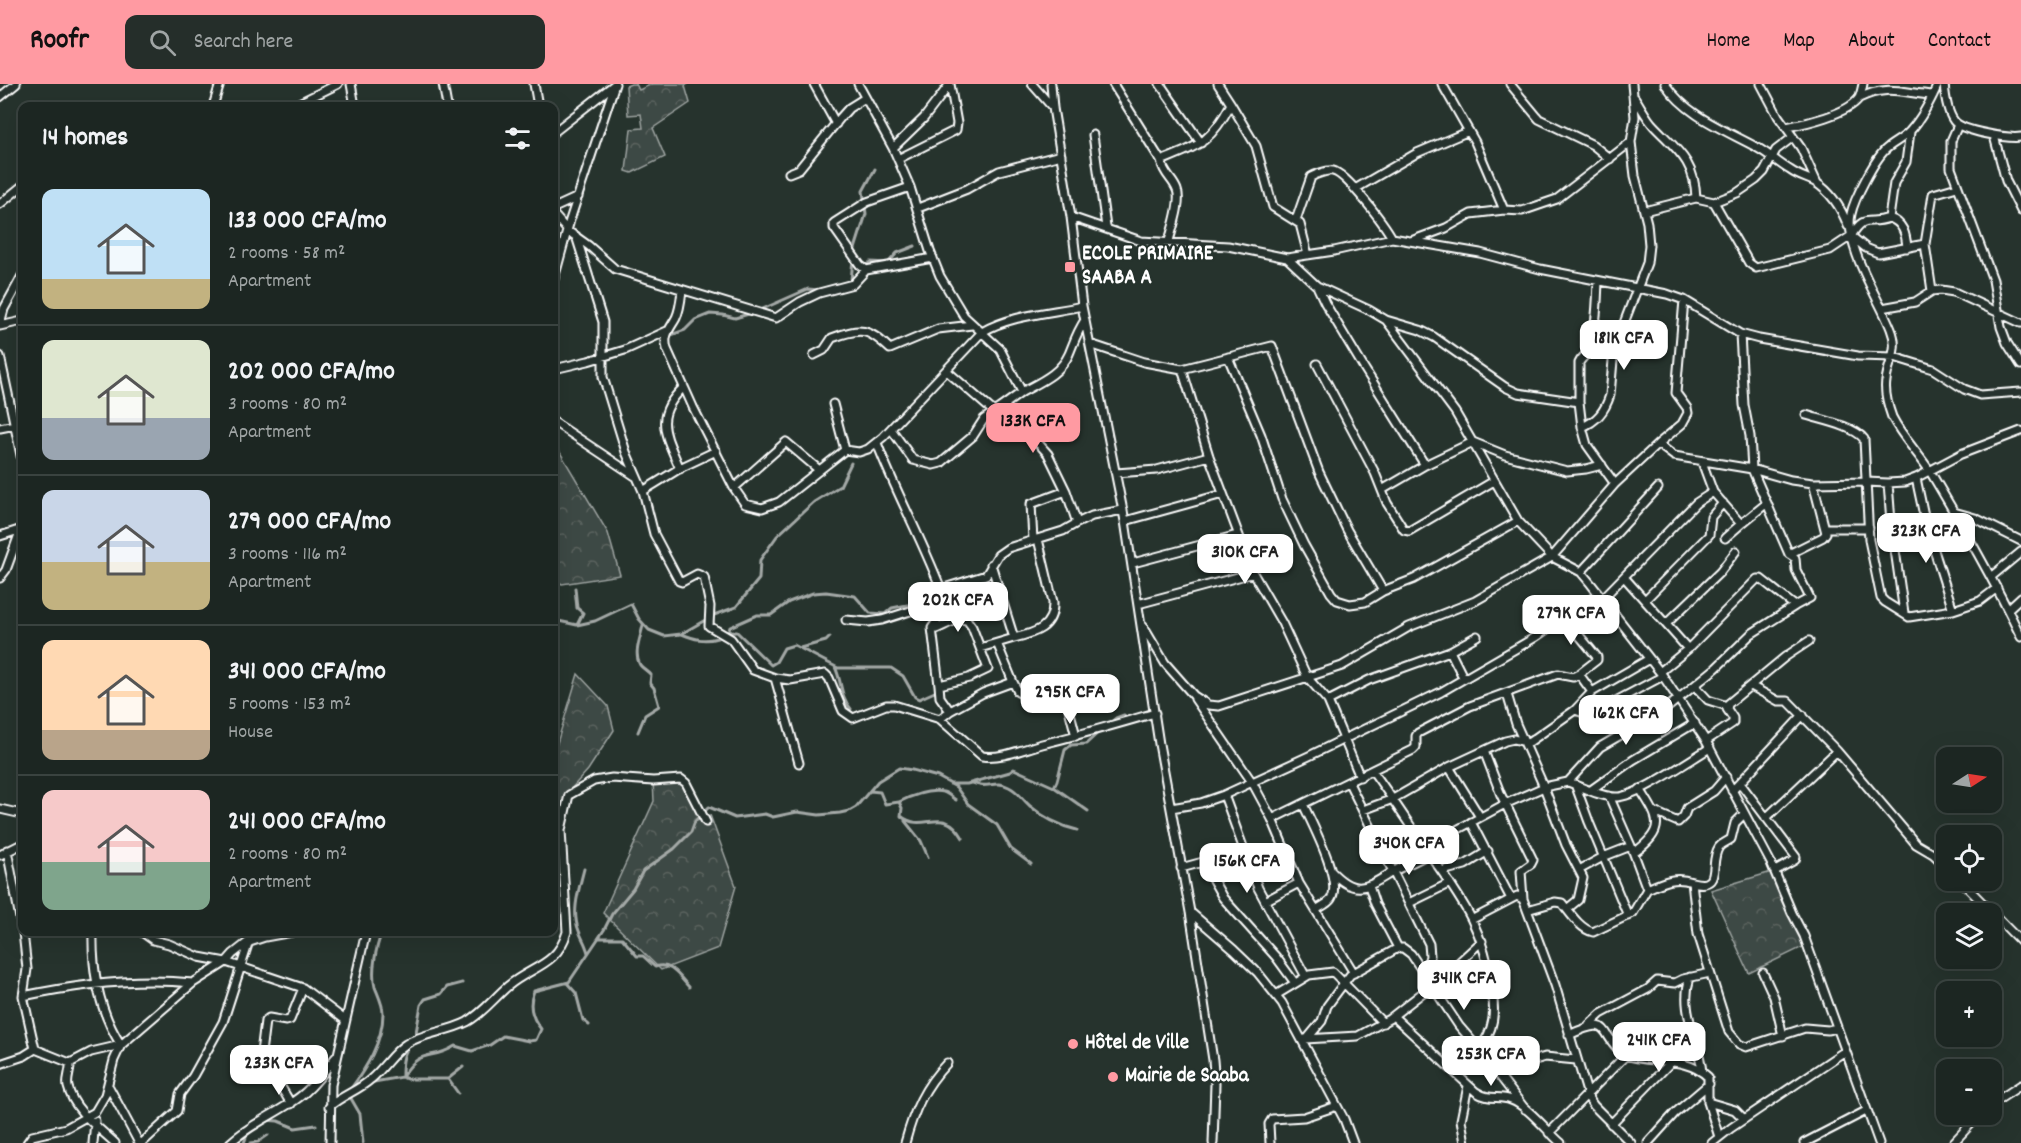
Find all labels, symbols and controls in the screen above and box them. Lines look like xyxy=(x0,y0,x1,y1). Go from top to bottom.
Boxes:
search box xyxy=(125,15,545,69)
text: Roofr xyxy=(30,22,89,62)
icon: search xyxy=(146,26,179,59)
text: Search here xyxy=(194,27,293,58)
text: Home xyxy=(1706,27,1750,57)
text: Map xyxy=(1783,27,1815,57)
text: About xyxy=(1848,27,1895,57)
text: Contact xyxy=(1928,27,1991,57)
text: 14 homes xyxy=(42,120,128,157)
icon: filters xyxy=(501,122,534,155)
text: 133 000 CFA/mo xyxy=(228,203,387,240)
icon: home xyxy=(90,213,162,285)
text: 2 rooms · 58 m² xyxy=(228,240,345,268)
place label: ECOLE PRIMAIRE SAABA A xyxy=(1082,240,1214,294)
marker: ECOLE PRIMAIRE SAABA A xyxy=(1063,260,1077,274)
text: Apartment xyxy=(228,268,311,296)
pin: 181K CFA xyxy=(1562,320,1686,371)
text: 181K CFA xyxy=(1594,325,1654,353)
text: 202 000 CFA/mo xyxy=(228,354,395,391)
icon: home xyxy=(90,364,162,436)
text: 3 rooms · 80 m² xyxy=(228,391,347,419)
pin: 133K CFA xyxy=(971,403,1095,454)
text: 133K CFA xyxy=(1000,408,1066,436)
text: Apartment xyxy=(228,419,311,447)
text: 279 000 CFA/mo xyxy=(228,504,391,541)
pin: 323K CFA xyxy=(1864,513,1988,564)
icon: home xyxy=(90,514,162,586)
text: 323K CFA xyxy=(1891,518,1961,546)
pin: 310K CFA xyxy=(1183,534,1307,585)
text: 310K CFA xyxy=(1211,539,1279,567)
text: 3 rooms · 116 m² xyxy=(228,541,347,569)
text: Apartment xyxy=(228,569,311,597)
pin: 202K CFA xyxy=(896,582,1020,633)
text: 202K CFA xyxy=(922,587,994,615)
pin: 279K CFA xyxy=(1509,595,1633,646)
text: 279K CFA xyxy=(1536,600,1606,628)
text: 341 000 CFA/mo xyxy=(228,654,386,691)
icon: home xyxy=(90,664,162,736)
pin: 295K CFA xyxy=(1008,674,1132,725)
text: 295K CFA xyxy=(1035,679,1105,707)
text: 5 rooms · 153 m² xyxy=(228,691,351,719)
pin: 162K CFA xyxy=(1564,695,1688,746)
text: 162K CFA xyxy=(1593,700,1659,728)
text: House xyxy=(228,719,273,747)
north arrow xyxy=(1936,747,2002,813)
map controls xyxy=(1936,747,2002,1125)
text: 241 000 CFA/mo xyxy=(228,804,386,841)
icon: home xyxy=(90,814,162,886)
pin: 340K CFA xyxy=(1347,825,1471,876)
button: locate xyxy=(1936,825,2002,891)
text: 340K CFA xyxy=(1373,830,1445,858)
text: 2 rooms · 80 m² xyxy=(228,841,347,869)
pin: 156K CFA xyxy=(1185,843,1309,894)
text: 156K CFA xyxy=(1214,848,1280,876)
text: Apartment xyxy=(228,869,311,897)
button: layers xyxy=(1936,903,2002,969)
pin: 341K CFA xyxy=(1402,960,1526,1011)
text: 341K CFA xyxy=(1431,965,1497,993)
button: + xyxy=(1936,981,2002,1047)
pin: 241K CFA xyxy=(1597,1022,1721,1073)
text: 241K CFA xyxy=(1627,1027,1691,1055)
place label: Hôtel de Ville xyxy=(1085,1029,1189,1059)
pin: 253K CFA xyxy=(1429,1036,1553,1087)
marker: Hôtel de Ville xyxy=(1066,1037,1080,1051)
text: 253K CFA xyxy=(1456,1041,1526,1069)
pin: 233K CFA xyxy=(217,1045,341,1096)
text: 233K CFA xyxy=(244,1050,314,1078)
button: − xyxy=(1936,1059,2002,1125)
place label: Mairie de Saaba xyxy=(1125,1062,1250,1092)
marker: Mairie de Saaba xyxy=(1106,1070,1120,1084)

